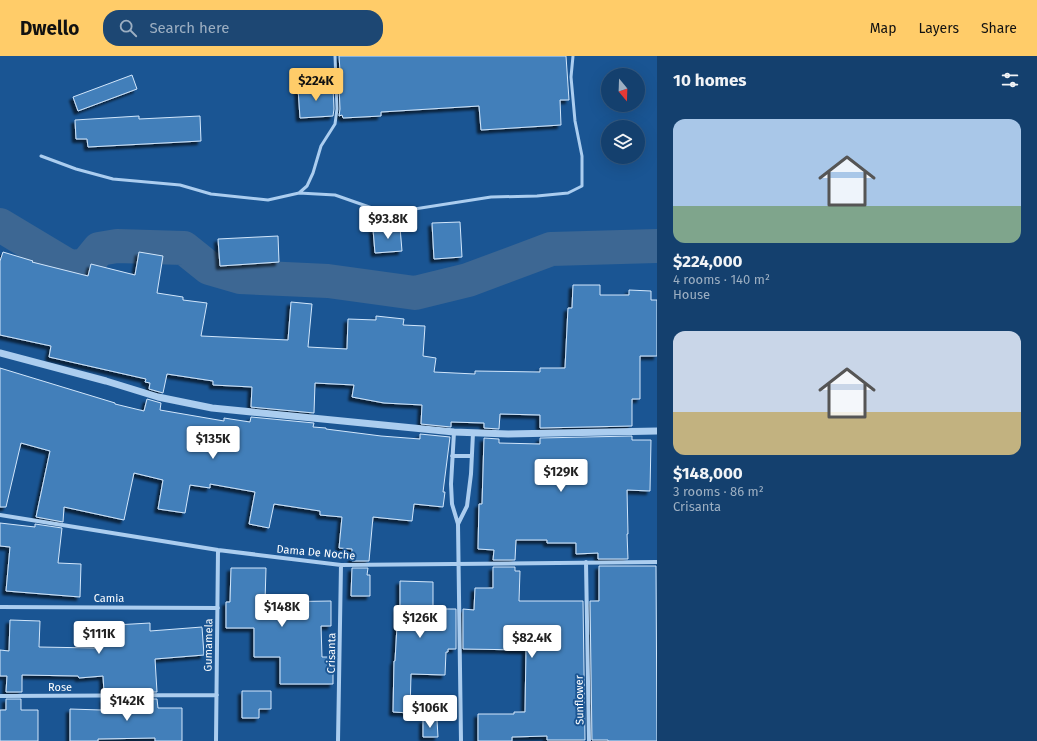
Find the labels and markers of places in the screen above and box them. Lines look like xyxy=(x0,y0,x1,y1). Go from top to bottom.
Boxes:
pin: $224K xyxy=(288,68,344,102)
pin: $93.8K xyxy=(355,206,421,240)
pin: $135K xyxy=(185,426,241,460)
pin: $129K xyxy=(533,459,589,493)
pin: $148K xyxy=(254,594,310,628)
pin: $126K xyxy=(392,605,448,639)
pin: $111K xyxy=(71,621,127,655)
pin: $82.4K xyxy=(499,625,565,659)
pin: $142K xyxy=(99,688,155,722)
pin: $106K xyxy=(402,695,458,729)

